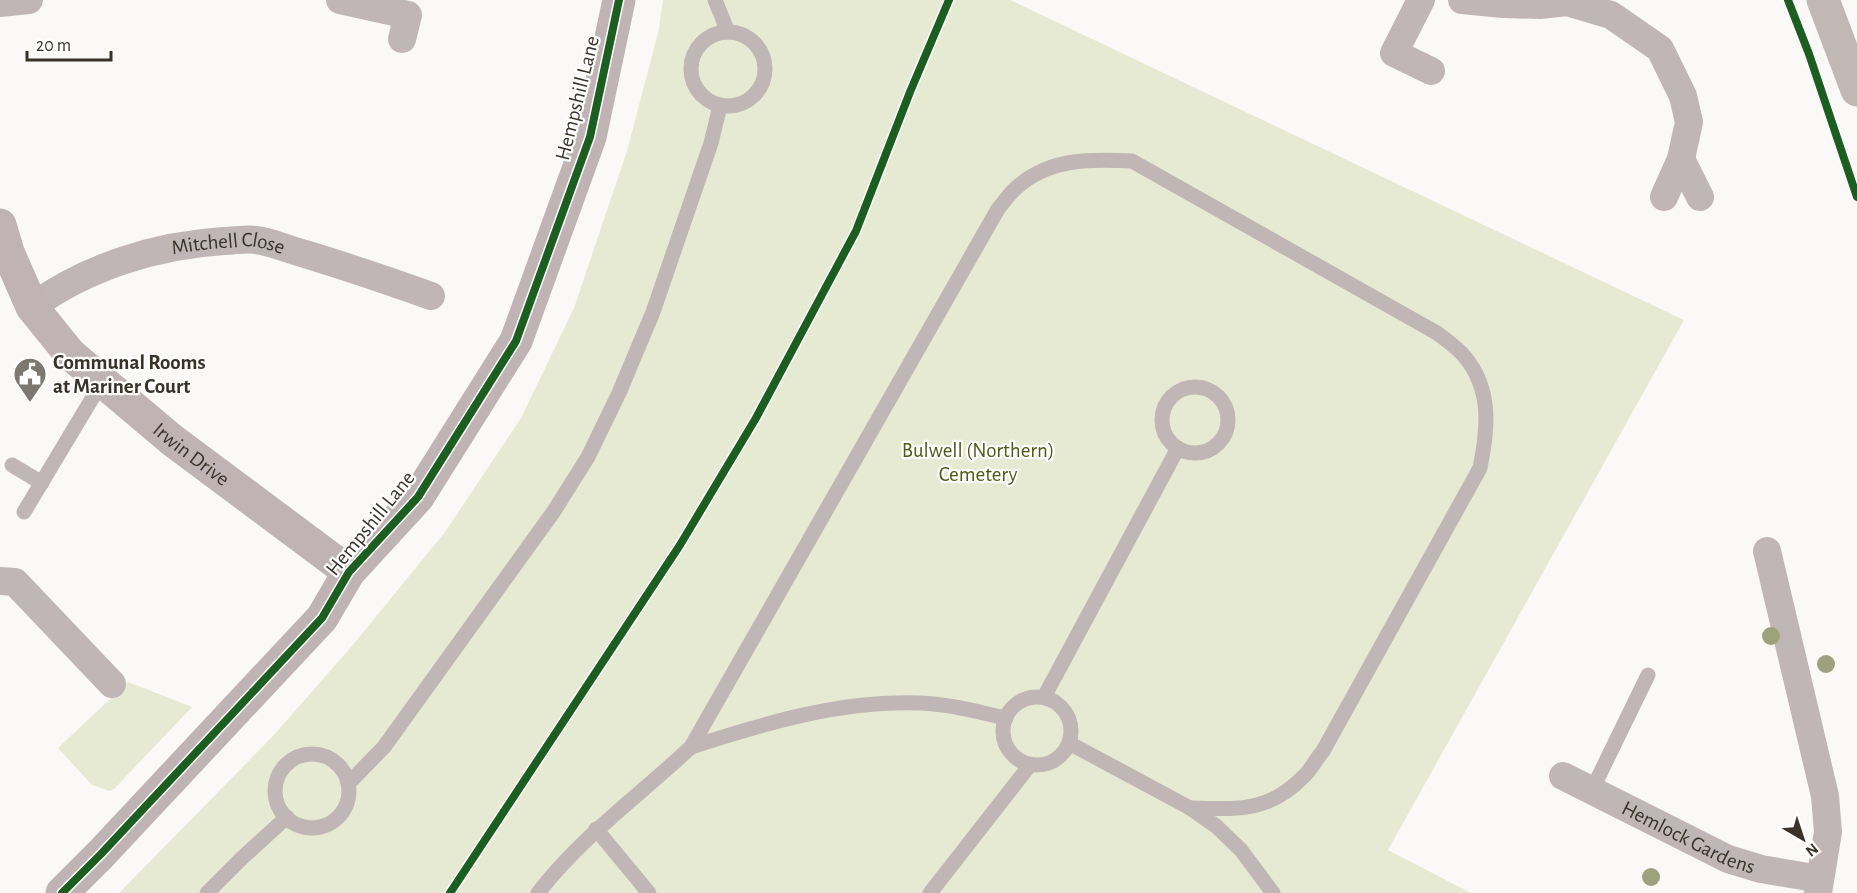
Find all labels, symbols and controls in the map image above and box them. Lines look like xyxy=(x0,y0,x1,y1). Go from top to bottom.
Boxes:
scale bar xyxy=(27,24,111,62)
street label: Hempshill Lane xyxy=(552,34,603,163)
text: 20 m xyxy=(36,37,71,55)
street label: Mitchell Close xyxy=(170,229,288,258)
place label: Communal Rooms at Mariner Court xyxy=(53,352,206,397)
public building icon: Communal Rooms at Mariner Court xyxy=(12,356,48,403)
street label: Irwin Drive xyxy=(149,419,233,490)
park label: Bulwell (Northern) Cemetery xyxy=(902,440,1054,485)
street label: Hempshill Lane xyxy=(322,467,419,579)
street label: Hemlock Gardens xyxy=(1618,797,1757,878)
north arrow xyxy=(1773,809,1833,869)
text: N xyxy=(1802,840,1821,860)

